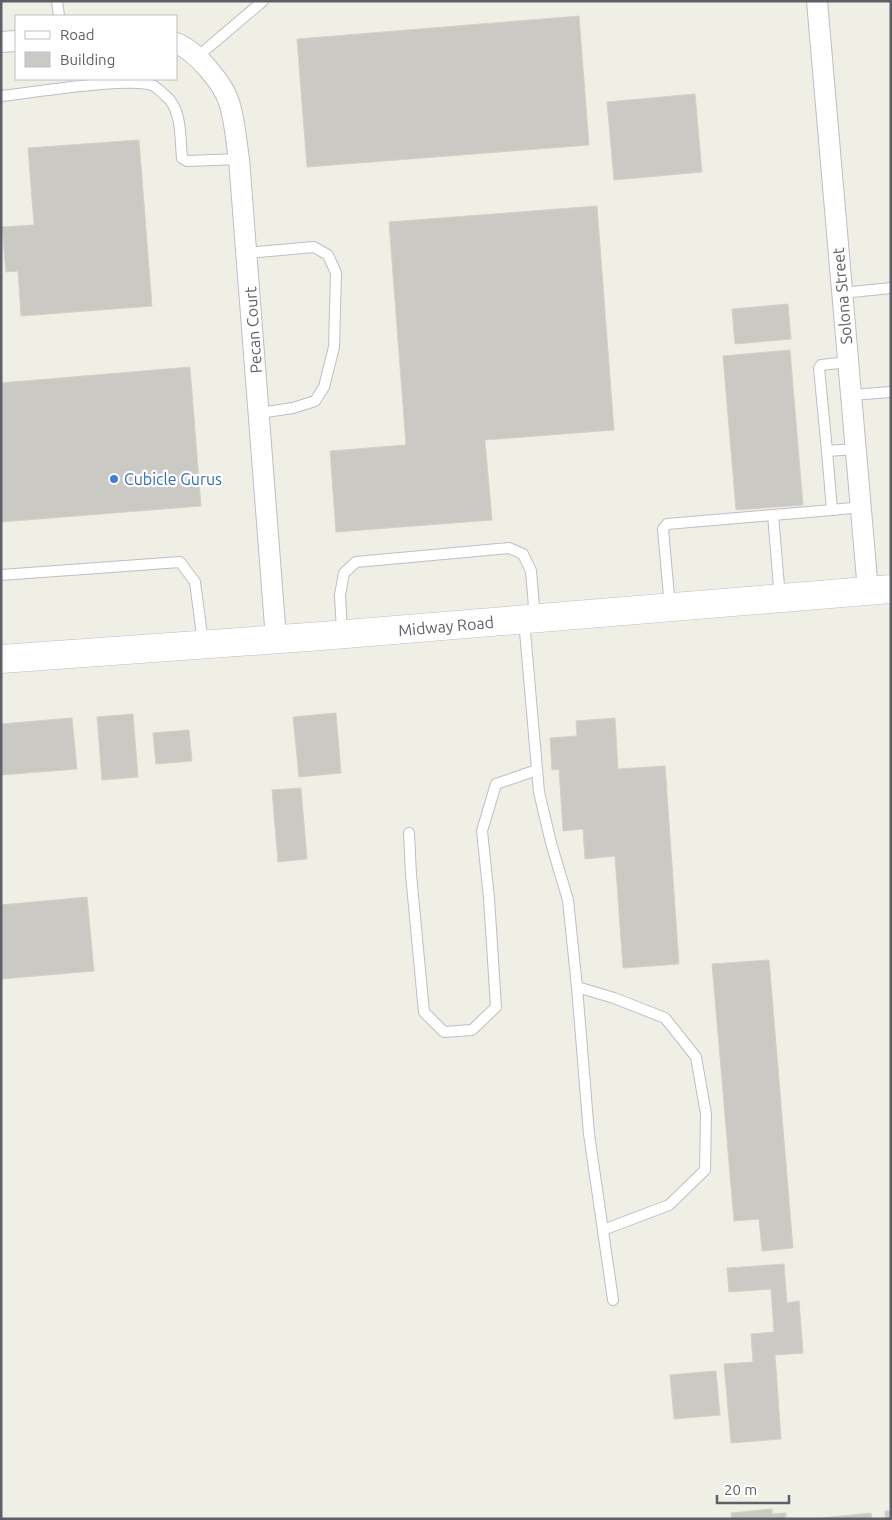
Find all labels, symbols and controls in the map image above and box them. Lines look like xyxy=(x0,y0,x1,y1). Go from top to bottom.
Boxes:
legend xyxy=(15,15,178,80)
text: Road xyxy=(60,26,95,43)
text: Building xyxy=(60,51,115,68)
street label: Solona Street xyxy=(829,246,855,345)
street label: Pecan Court xyxy=(241,285,265,374)
place label: Cubicle Gurus xyxy=(124,470,222,488)
marker: Cubicle Gurus xyxy=(108,473,120,485)
street label: Midway Road xyxy=(397,613,495,639)
scale bar xyxy=(717,1472,790,1504)
text: 20 m xyxy=(724,1481,757,1498)

